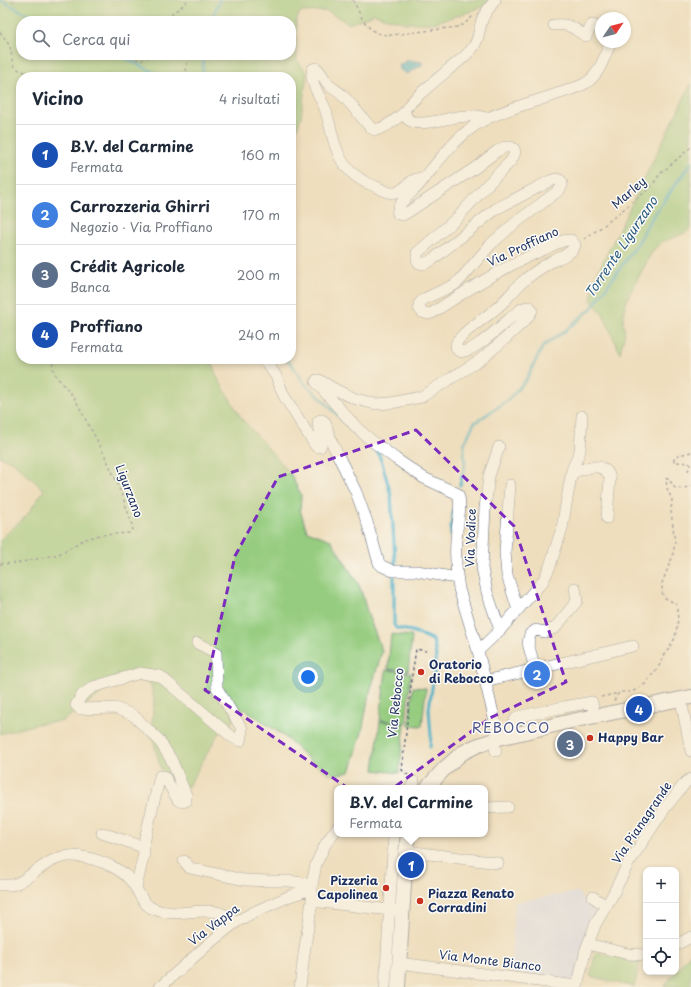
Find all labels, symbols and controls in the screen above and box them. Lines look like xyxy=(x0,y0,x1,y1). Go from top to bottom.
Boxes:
north arrow xyxy=(595,12,631,48)
search box xyxy=(16,16,296,60)
icon: search xyxy=(30,27,52,49)
text: Cerca qui xyxy=(62,27,130,50)
text: Vicino xyxy=(32,85,83,111)
text: 4 risultati xyxy=(219,89,280,108)
text: B.V. del Carmine xyxy=(70,134,194,157)
text: 1 xyxy=(42,145,48,164)
text: 160 m xyxy=(241,145,280,164)
text: Fermata xyxy=(70,157,123,176)
street label: Marley xyxy=(607,172,650,213)
water label: Torrente Ligurzano xyxy=(580,192,662,301)
text: Carrozzeria Ghirri xyxy=(70,194,210,217)
text: 2 xyxy=(40,205,50,224)
text: 170 m xyxy=(242,205,280,224)
text: Negozio · Via Proffiano xyxy=(70,217,213,236)
street label: Via Proffiano xyxy=(484,222,562,271)
text: Crédit Agricole xyxy=(70,254,185,277)
text: 3 xyxy=(41,265,49,284)
text: 200 m xyxy=(237,265,280,284)
text: Banca xyxy=(70,277,110,296)
text: Proffiano xyxy=(70,314,143,337)
text: 4 xyxy=(41,325,49,344)
text: 240 m xyxy=(238,325,280,344)
text: Fermata xyxy=(70,337,123,356)
street label: Ligurzano xyxy=(112,461,148,520)
street label: Via Vodice xyxy=(460,508,480,568)
place label: Oratorio di Rebocco xyxy=(429,655,494,687)
pin: 2 xyxy=(524,659,550,689)
your location xyxy=(298,667,318,687)
street label: Via Rebocco xyxy=(382,667,408,739)
marker: Oratorio di Rebocco xyxy=(416,667,426,677)
pin: 4 xyxy=(626,694,652,724)
district label: REBOCCO xyxy=(472,717,550,738)
place label: Happy Bar xyxy=(598,728,665,746)
pin: 3 xyxy=(557,729,583,759)
marker: Happy Bar xyxy=(585,733,595,743)
street label: Via Pianagrande xyxy=(607,777,676,867)
popup xyxy=(334,785,488,837)
text: B.V. del Carmine xyxy=(349,790,473,813)
text: Fermata xyxy=(349,813,402,832)
pin: 1 xyxy=(398,850,424,880)
map controls xyxy=(643,867,679,975)
button: + xyxy=(643,867,679,903)
place label: Pizzeria Capolinea xyxy=(317,871,379,903)
marker: Pizzeria Capolinea xyxy=(381,883,391,893)
place label: Piazza Renato Corradini xyxy=(428,884,514,916)
marker: Piazza Renato Corradini xyxy=(415,896,425,906)
street label: Via Vappa xyxy=(184,899,243,949)
button: − xyxy=(643,903,679,939)
button: locate xyxy=(643,939,679,975)
street label: Via Monte Bianco xyxy=(438,945,543,975)

